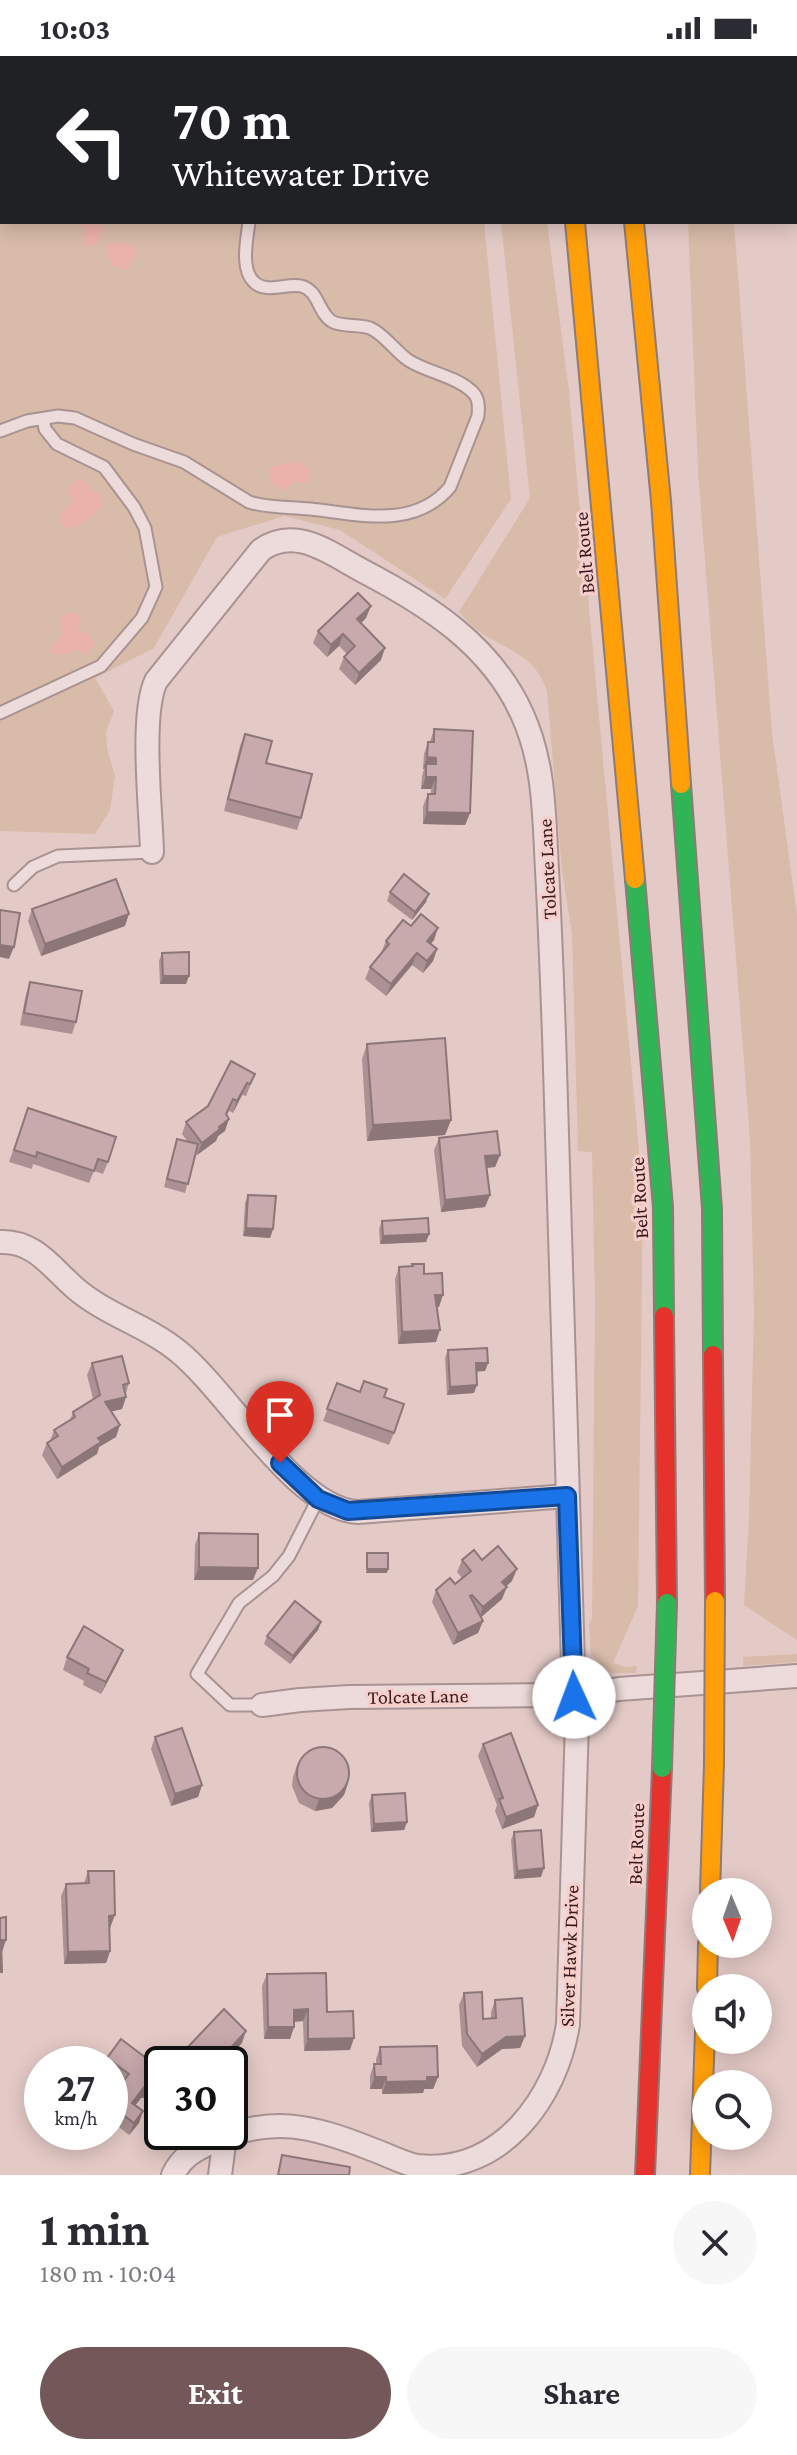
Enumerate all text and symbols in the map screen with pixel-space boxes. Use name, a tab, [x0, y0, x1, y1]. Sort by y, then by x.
text: 10:03	[40, 12, 110, 45]
icon: left	[40, 88, 144, 192]
text: 70 m	[172, 89, 291, 151]
text: Whitewater Drive	[172, 154, 429, 194]
street label: Belt Route	[569, 511, 599, 595]
street label: Tolcate Lane	[533, 818, 561, 920]
street label: Belt Route	[626, 1156, 652, 1240]
pin	[246, 1381, 314, 1463]
icon: arrive	[258, 1393, 302, 1437]
position arrow	[532, 1655, 616, 1739]
street label: Tolcate Lane	[368, 1684, 469, 1708]
street label: Belt Route	[624, 1802, 648, 1885]
north arrow	[692, 1878, 772, 1958]
map controls	[692, 1878, 772, 2150]
street label: Silver Hawk Drive	[556, 1884, 582, 2028]
button: sound	[692, 1974, 772, 2054]
speed limit sign: 30	[144, 2046, 248, 2150]
text: 27	[57, 2065, 95, 2110]
button: search	[692, 2070, 772, 2150]
text: km/h	[54, 2107, 98, 2129]
button: close	[673, 2201, 757, 2285]
text: 1 min	[40, 2202, 149, 2255]
text: 180 m · 10:04	[40, 2259, 176, 2288]
button: Exit	[40, 2347, 391, 2439]
button: Share	[407, 2347, 757, 2439]

